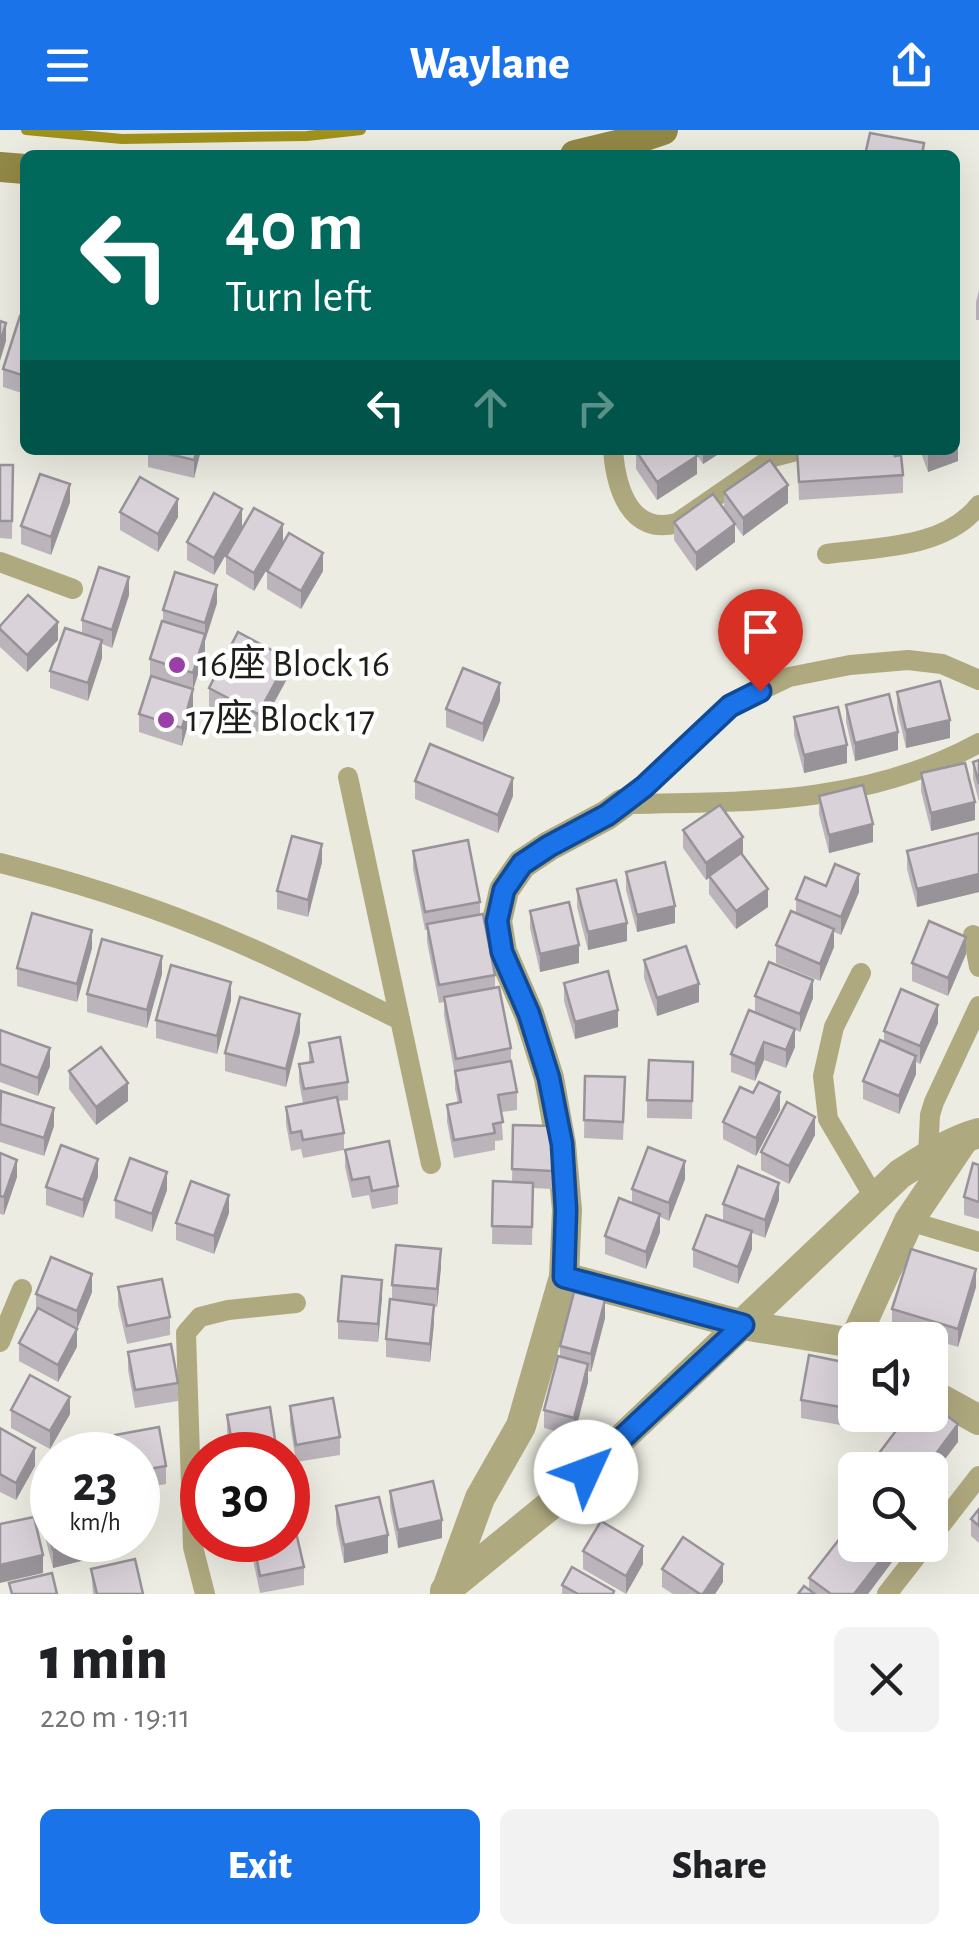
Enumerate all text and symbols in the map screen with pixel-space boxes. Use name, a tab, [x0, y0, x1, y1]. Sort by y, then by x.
icon: menu	[40, 38, 95, 93]
icon: share	[884, 38, 939, 93]
text: Waylane	[409, 42, 570, 87]
icon: left	[60, 190, 190, 320]
text: 40 m	[225, 193, 364, 263]
text: Turn left	[225, 275, 372, 320]
icon: left	[358, 380, 413, 435]
icon: ahead	[463, 380, 518, 435]
icon: right	[568, 380, 623, 435]
pin	[718, 589, 803, 692]
icon: arrive	[733, 604, 788, 659]
place label: 16座 Block 16	[197, 643, 390, 684]
marker: 16座 Block 16	[166, 654, 188, 676]
place label: 17座 Block 17	[186, 698, 375, 739]
marker: 17座 Block 17	[155, 709, 177, 731]
map controls	[838, 1322, 948, 1562]
button: sound	[838, 1322, 948, 1432]
position arrow	[534, 1420, 638, 1524]
speed limit sign: 30	[180, 1432, 310, 1562]
button: search	[838, 1452, 948, 1562]
text: 23	[72, 1460, 118, 1510]
text: km/h	[69, 1510, 121, 1535]
button: close	[834, 1627, 939, 1732]
text: 1 min	[40, 1630, 168, 1690]
text: 220 m · 19:11	[40, 1701, 190, 1733]
button: Exit	[40, 1809, 480, 1924]
button: Share	[500, 1809, 939, 1924]

